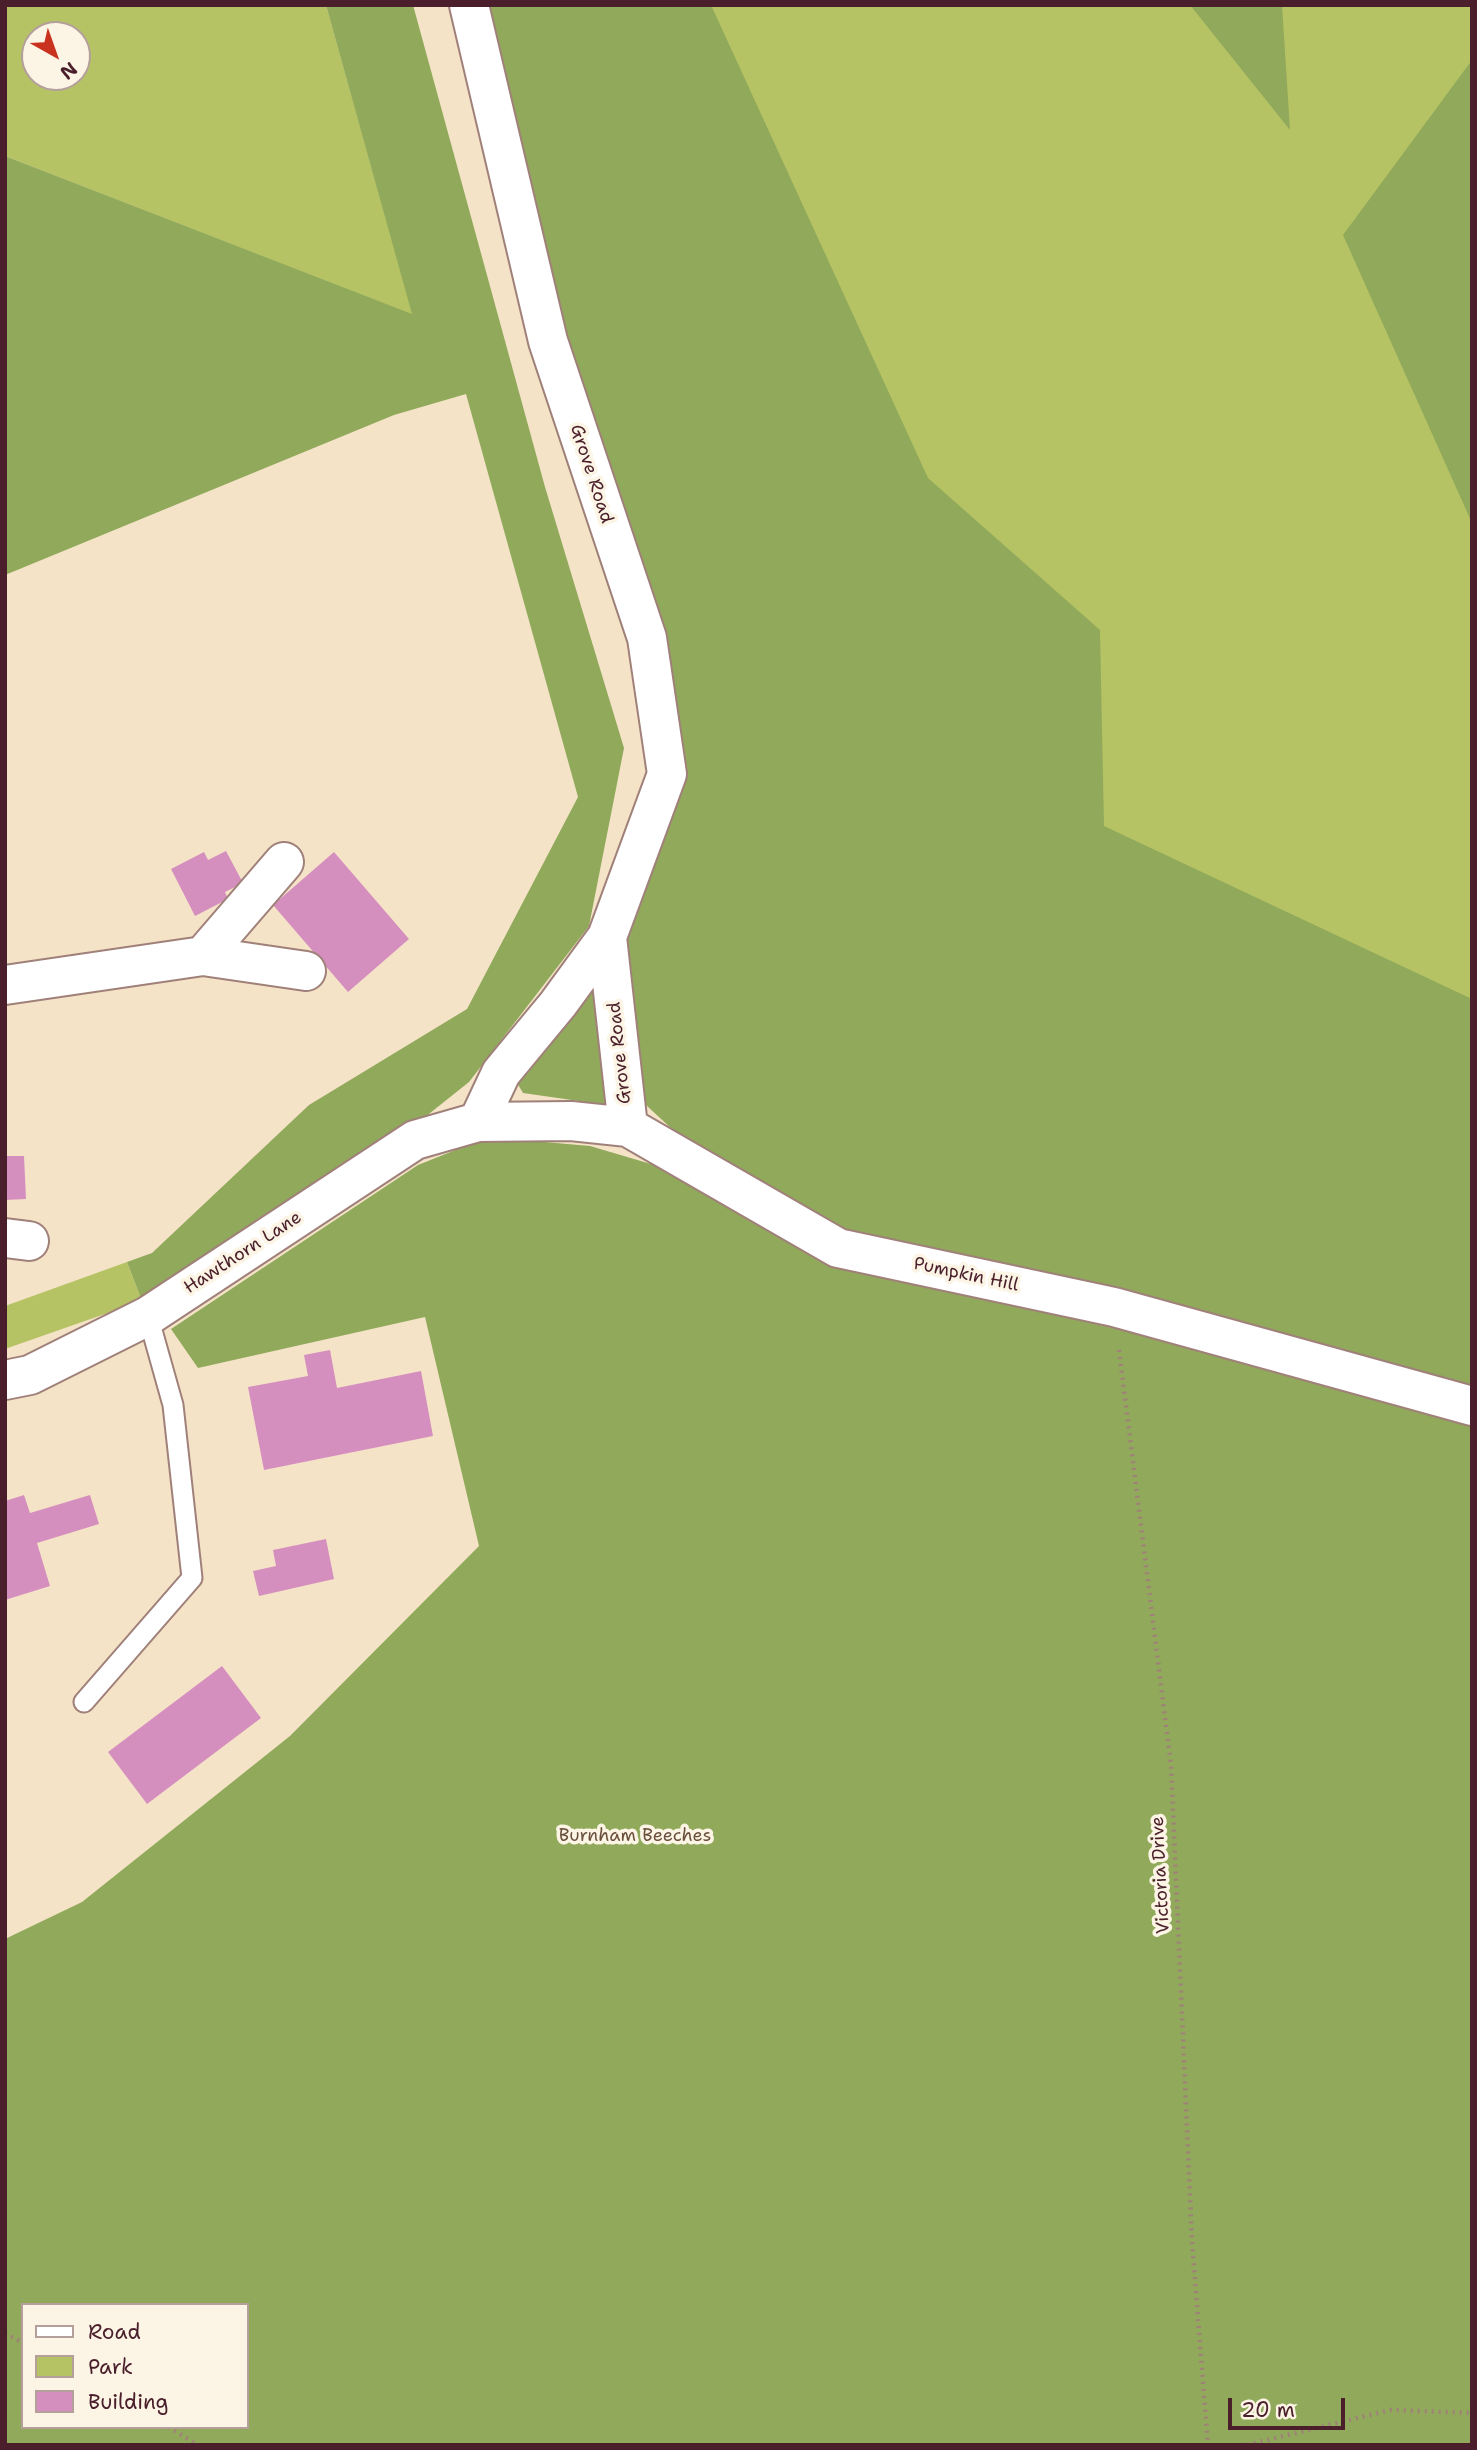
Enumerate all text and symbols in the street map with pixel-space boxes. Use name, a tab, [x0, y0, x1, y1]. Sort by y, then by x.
north arrow	[21, 21, 91, 91]
text: N	[55, 57, 82, 85]
street label: Grove Road	[565, 422, 617, 526]
street label: Grove Road	[604, 1001, 636, 1105]
street label: Hawthorn Lane	[180, 1207, 306, 1299]
street label: Pumpkin Hill	[912, 1253, 1020, 1297]
street label: Victoria Drive	[1147, 1816, 1175, 1934]
park label: Burnham Beeches	[559, 1825, 711, 1847]
legend	[21, 2303, 248, 2429]
text: Road	[88, 2318, 141, 2346]
text: Park	[88, 2353, 133, 2381]
scale bar	[1232, 2384, 1349, 2428]
text: Building	[88, 2388, 168, 2416]
text: 20 m	[1241, 2396, 1295, 2424]

